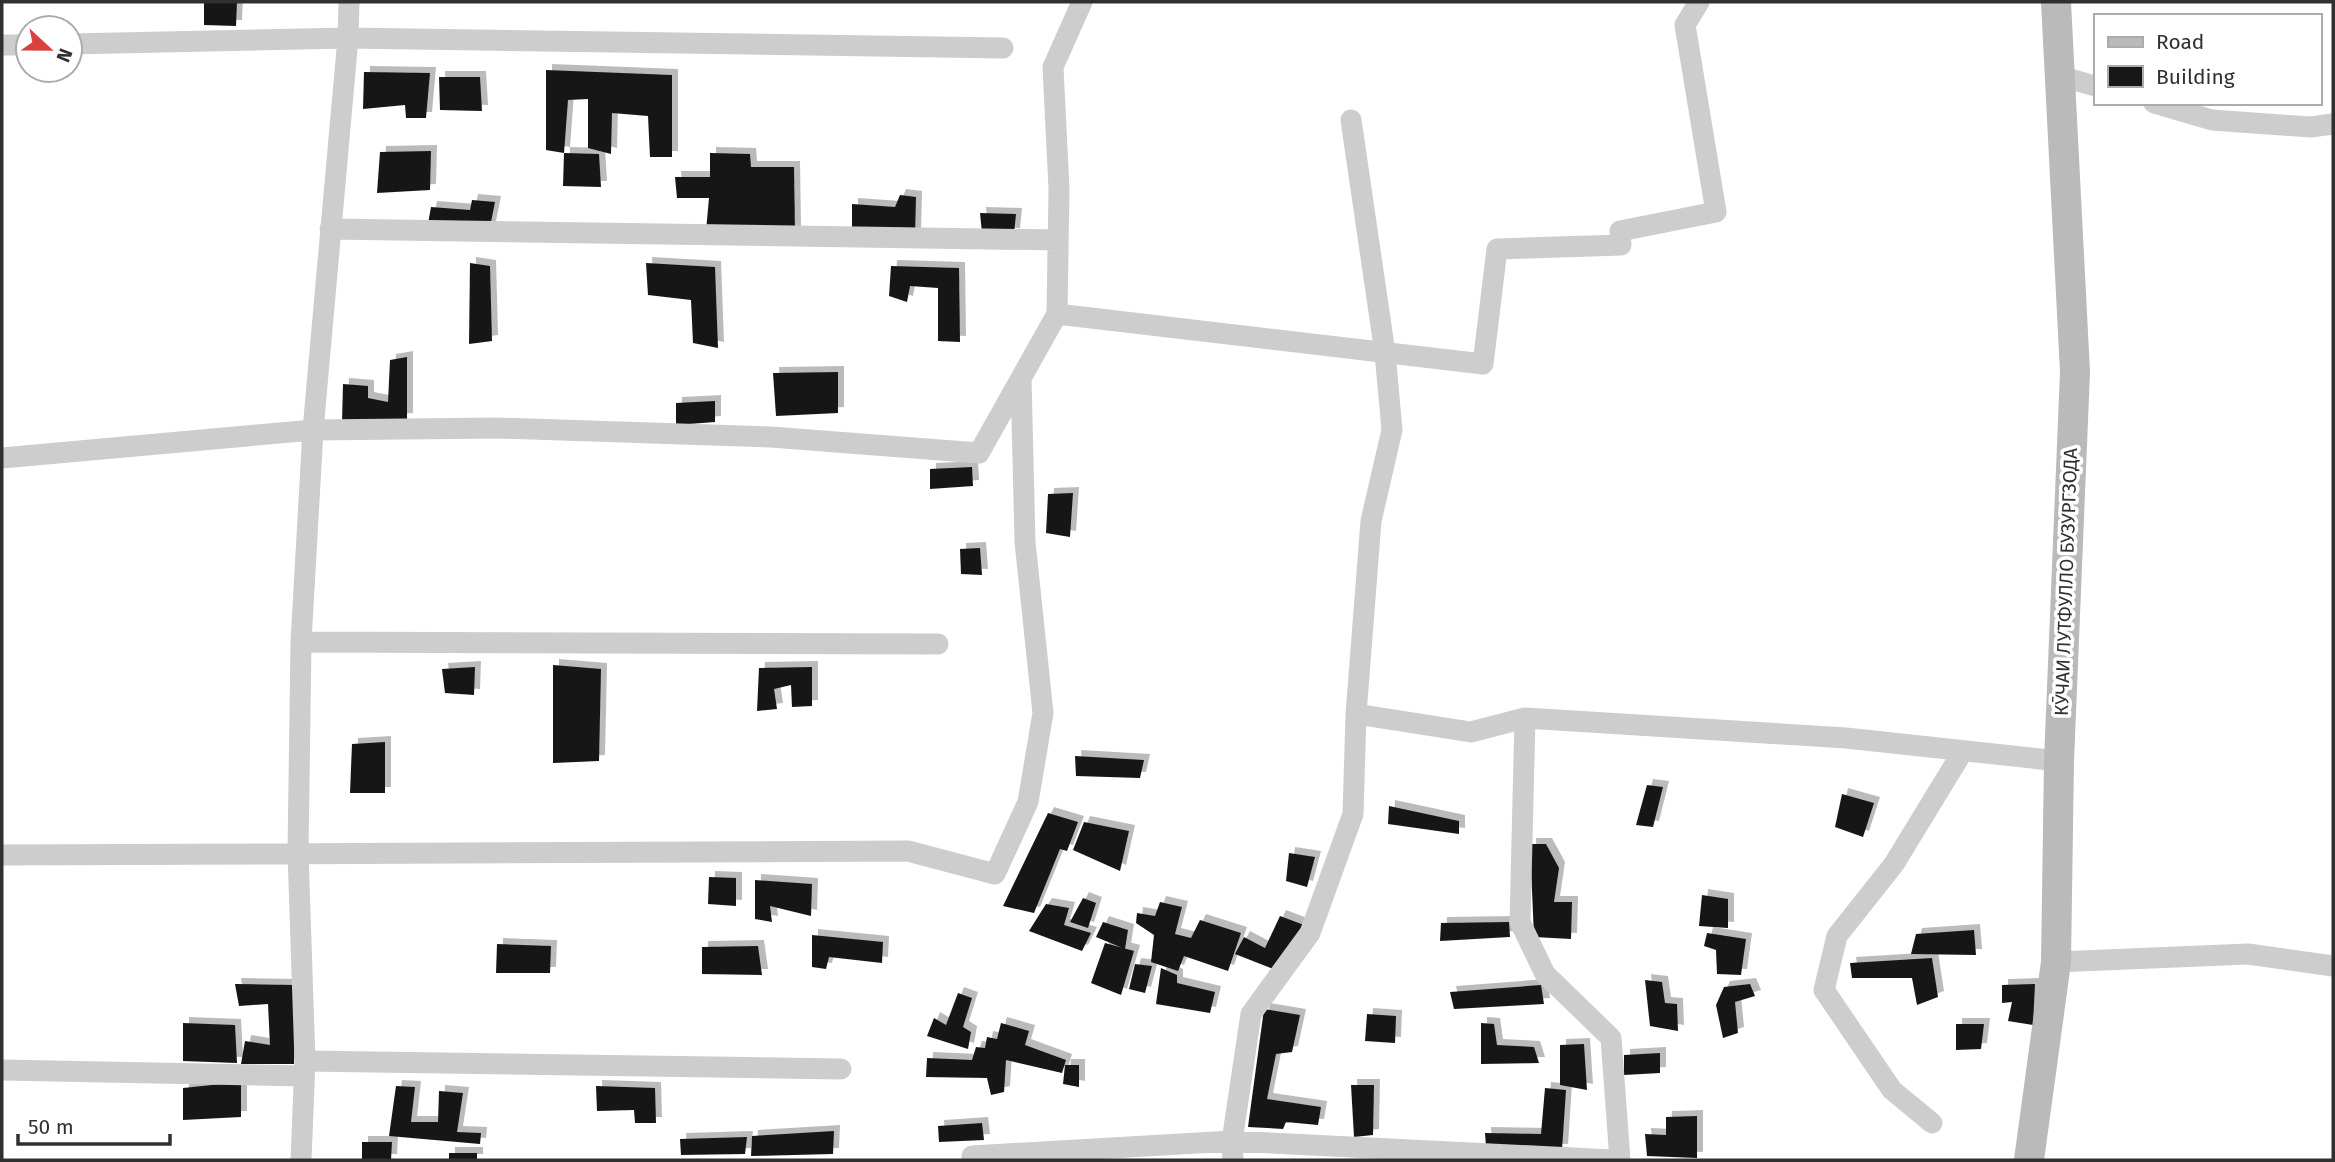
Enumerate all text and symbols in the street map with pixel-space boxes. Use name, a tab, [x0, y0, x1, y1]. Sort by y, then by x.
north arrow	[14, 14, 84, 84]
legend	[2094, 14, 2321, 105]
text: Road	[2156, 29, 2204, 55]
text: N	[51, 45, 77, 65]
text: Building	[2156, 64, 2235, 90]
street label: КӮЧАИ ЛУТФУЛЛО БУЗУРГЗОДА	[2050, 447, 2082, 716]
scale bar	[18, 1102, 170, 1146]
text: 50 m	[28, 1114, 74, 1140]

